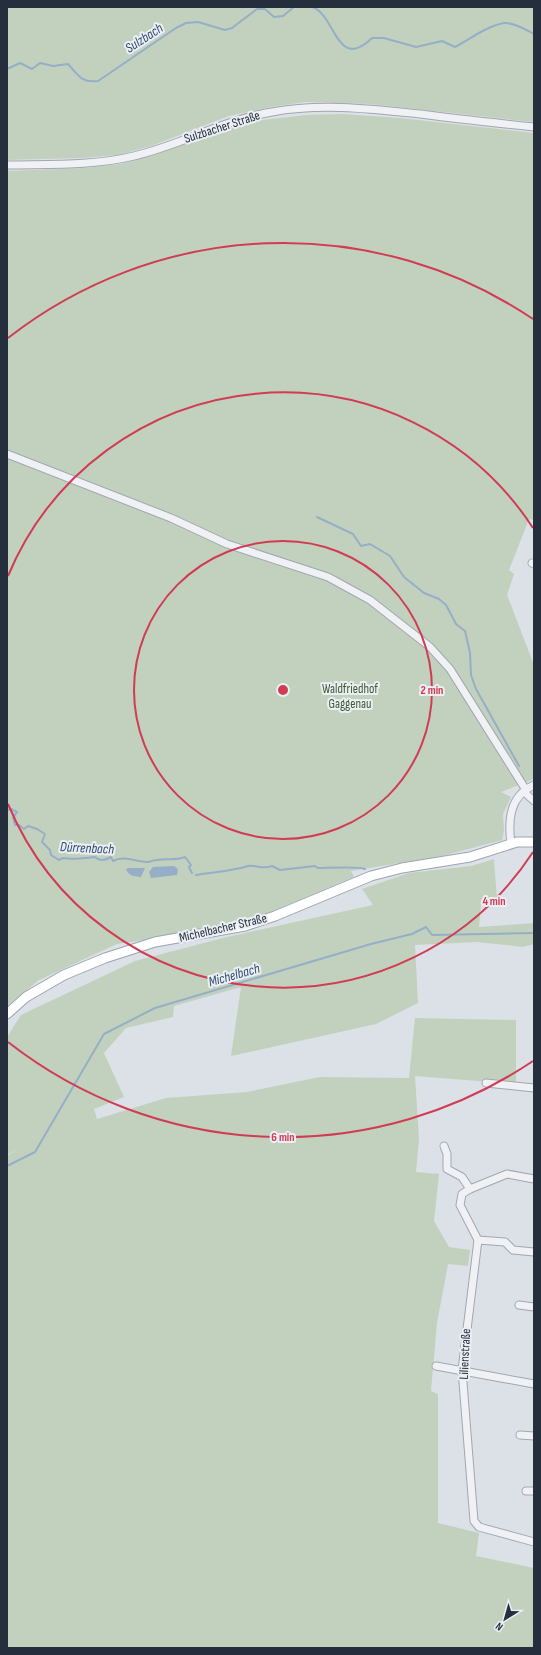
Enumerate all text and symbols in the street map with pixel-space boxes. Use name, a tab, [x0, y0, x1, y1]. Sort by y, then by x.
water label: Sulzbach	[122, 19, 166, 57]
street label: Sulzbacher Straße	[182, 107, 262, 147]
park label: Waldfriedhof Gaggenau	[322, 681, 378, 712]
centre of rings	[276, 683, 290, 697]
text: 2 min	[421, 683, 443, 698]
water label: Dürrenbach	[60, 838, 115, 858]
text: 4 min	[482, 894, 506, 909]
street label: Michelbacher Straße	[178, 910, 268, 946]
water label: Michelbach	[206, 960, 262, 990]
text: 6 min	[271, 1130, 295, 1145]
street label: Lilienstraße	[456, 1328, 474, 1380]
north arrow	[485, 1599, 525, 1639]
text: N	[493, 1620, 506, 1634]

